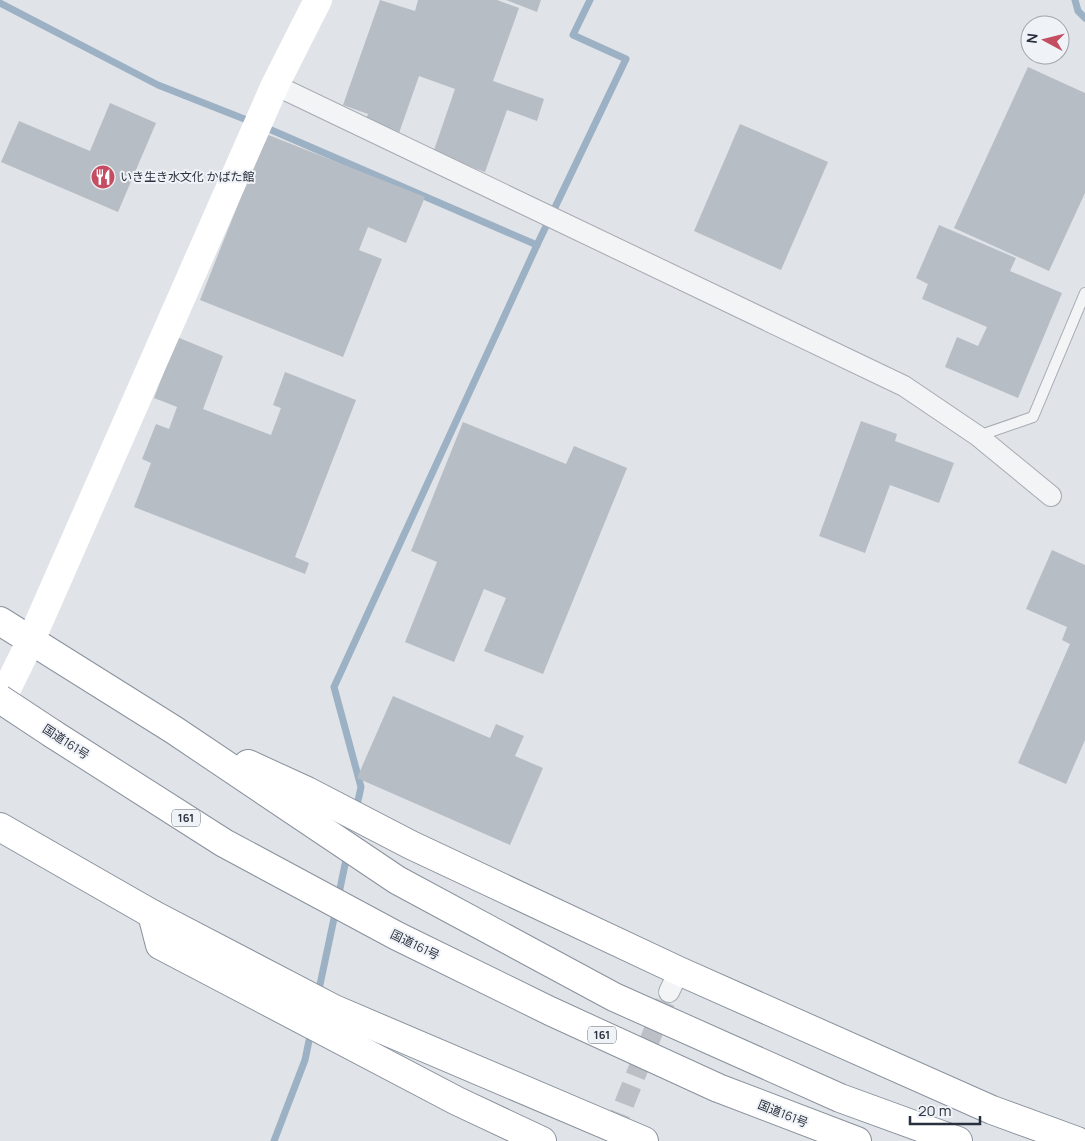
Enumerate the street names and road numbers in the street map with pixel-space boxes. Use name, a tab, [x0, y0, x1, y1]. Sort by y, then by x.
street label: 国道161号	[40, 720, 93, 763]
road number: 161	[172, 810, 200, 826]
street label: 国道161号	[388, 925, 443, 964]
road number: 161	[588, 1026, 616, 1044]
street label: 国道161号	[756, 1096, 811, 1131]

